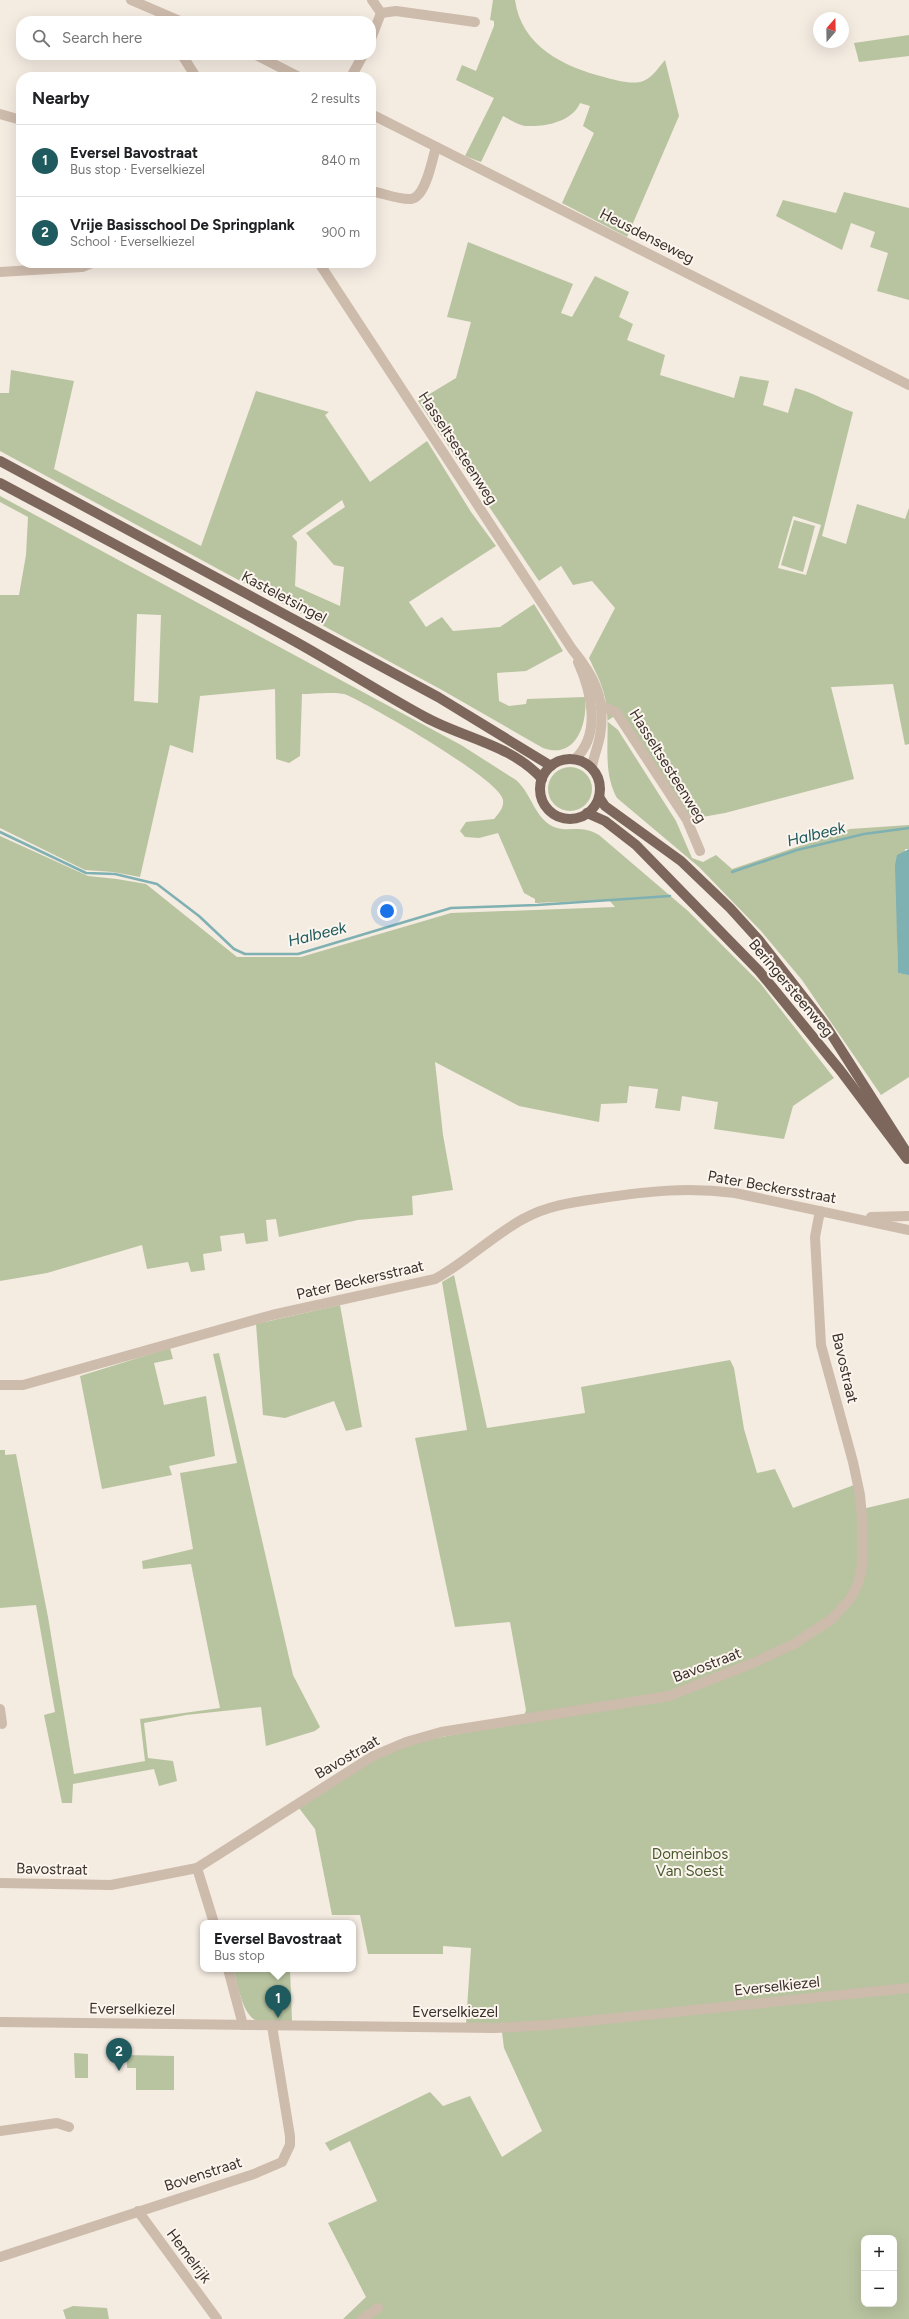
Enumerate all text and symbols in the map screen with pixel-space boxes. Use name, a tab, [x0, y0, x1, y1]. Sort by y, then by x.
north arrow	[813, 12, 849, 48]
search box	[16, 16, 376, 60]
icon: search	[30, 27, 52, 49]
text: Search here	[62, 29, 142, 47]
text: Nearby	[32, 88, 90, 108]
text: 2 results	[311, 91, 360, 106]
text: Eversel Bavostraat	[70, 144, 198, 162]
text: 1	[42, 153, 48, 168]
text: 840 m	[321, 153, 360, 168]
text: Bus stop · Everselkiezel	[70, 162, 205, 177]
street label: Heusdenseweg	[597, 204, 697, 268]
text: Vrije Basisschool De Springplank	[70, 216, 295, 234]
text: 2	[41, 225, 49, 240]
text: 900 m	[322, 225, 360, 240]
text: School · Everselkiezel	[70, 234, 195, 249]
street label: Hasseltsesteenweg	[415, 388, 501, 508]
street label: Kasteletsingel	[238, 567, 330, 627]
street label: Hasseltsesteenweg	[626, 706, 710, 826]
water label: Halbeek	[785, 817, 848, 850]
your location	[377, 901, 397, 921]
water label: Halbeek	[286, 917, 349, 950]
street label: Beringersteenweg	[745, 935, 837, 1041]
street label: Pater Beckersstraat	[706, 1167, 838, 1207]
street label: Pater Beckersstraat	[294, 1256, 426, 1303]
street label: Bavostraat	[828, 1331, 862, 1405]
street label: Bavostraat	[670, 1644, 744, 1686]
street label: Bavostraat	[311, 1731, 383, 1783]
park label: Domeinbos Van Soest	[652, 1845, 728, 1880]
street label: Bavostraat	[16, 1859, 88, 1879]
popup	[200, 1920, 356, 1972]
text: Eversel Bavostraat	[214, 1930, 342, 1948]
text: Bus stop	[214, 1948, 265, 1963]
street label: Everselkiezel	[733, 1973, 821, 1999]
pin: 1	[265, 1985, 291, 2018]
street label: Everselkiezel	[89, 1999, 175, 2019]
street label: Everselkiezel	[412, 2003, 498, 2021]
pin: 2	[106, 2038, 132, 2071]
street label: Bovenstraat	[162, 2153, 244, 2195]
street label: Hemelrijk	[163, 2225, 216, 2287]
map controls	[861, 2235, 897, 2307]
button: +	[861, 2235, 897, 2271]
button: −	[861, 2271, 897, 2307]

